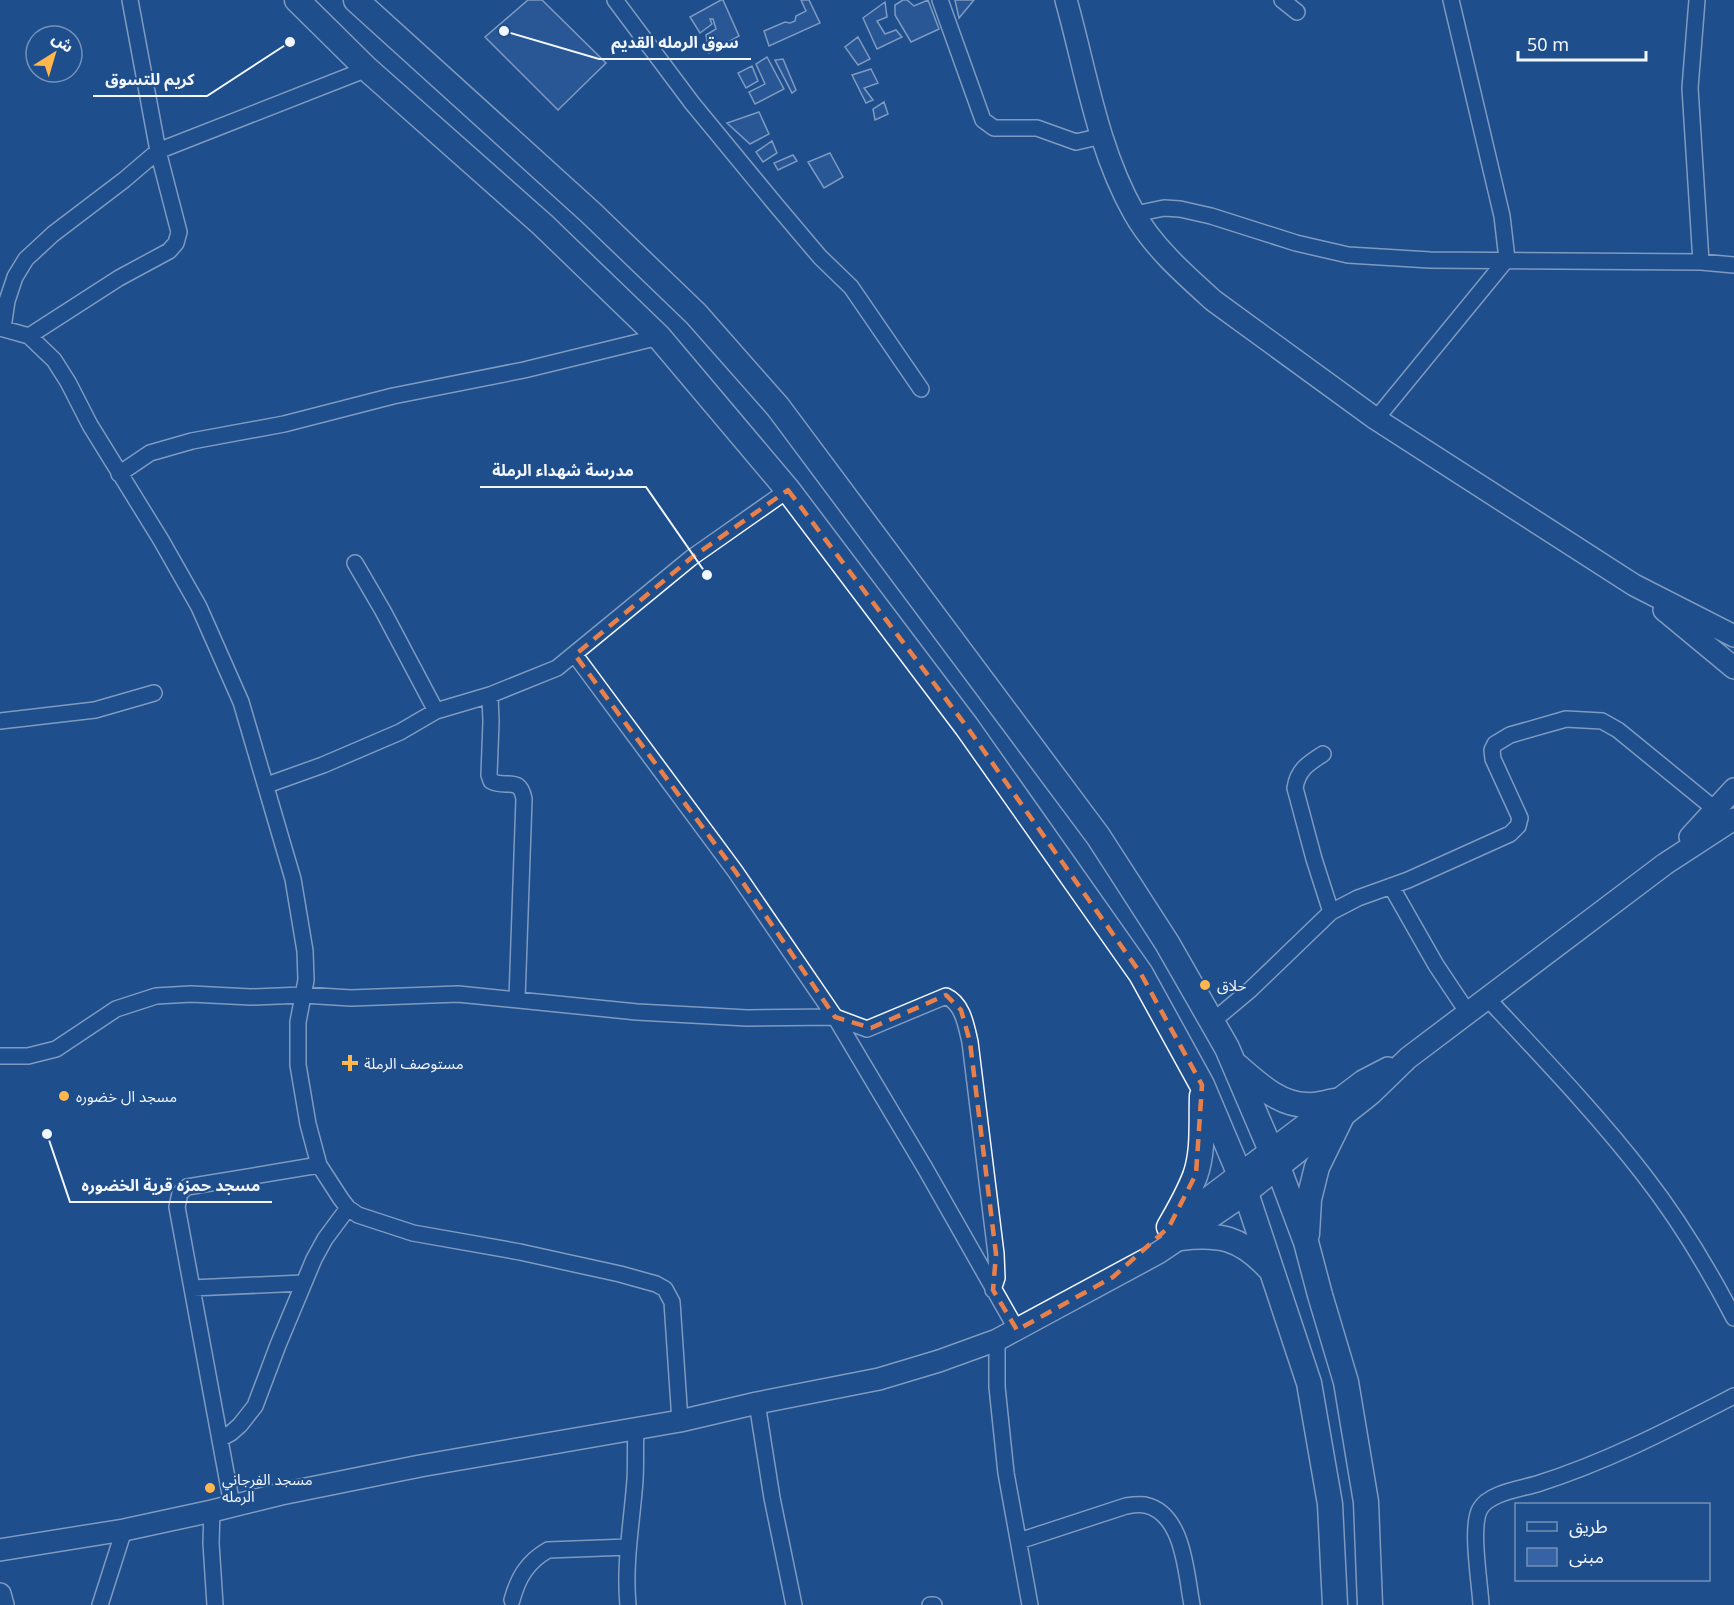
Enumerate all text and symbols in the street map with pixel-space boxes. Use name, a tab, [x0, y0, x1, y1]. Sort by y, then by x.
north arrow	[24, 24, 84, 84]
scale bar	[1518, 24, 1646, 62]
callout: سوق الرمله القديم	[599, 25, 751, 59]
text: ش	[48, 27, 78, 57]
text: سوق الرمله القديم	[611, 31, 739, 55]
text: 50 m	[1527, 32, 1569, 56]
callout: كريم للتسوق	[93, 62, 207, 96]
text: كريم للتسوق	[105, 68, 195, 92]
callout: مدرسة شهداء الرملة	[480, 453, 646, 487]
text: مدرسة شهداء الرملة	[492, 459, 634, 481]
place label: حلاق	[1217, 975, 1247, 995]
marker: حلاق	[1198, 978, 1212, 992]
place label: مستوصف الرملة	[364, 1053, 464, 1073]
marker: مستوصف الرملة	[341, 1054, 359, 1072]
place label: مسجد ال خضوره	[76, 1086, 177, 1106]
marker: مسجد ال خضوره	[57, 1089, 71, 1103]
callout: مسجد حمزه قرية الخضوره	[70, 1168, 272, 1202]
text: مسجد حمزه قرية الخضوره	[82, 1174, 260, 1196]
place label: مسجد الفرجاني الرمله	[222, 1469, 313, 1506]
marker: مسجد الفرجاني الرمله	[203, 1481, 217, 1495]
legend	[1515, 1503, 1710, 1581]
text: طريق	[1569, 1514, 1608, 1538]
text: مبنى	[1569, 1544, 1604, 1568]

